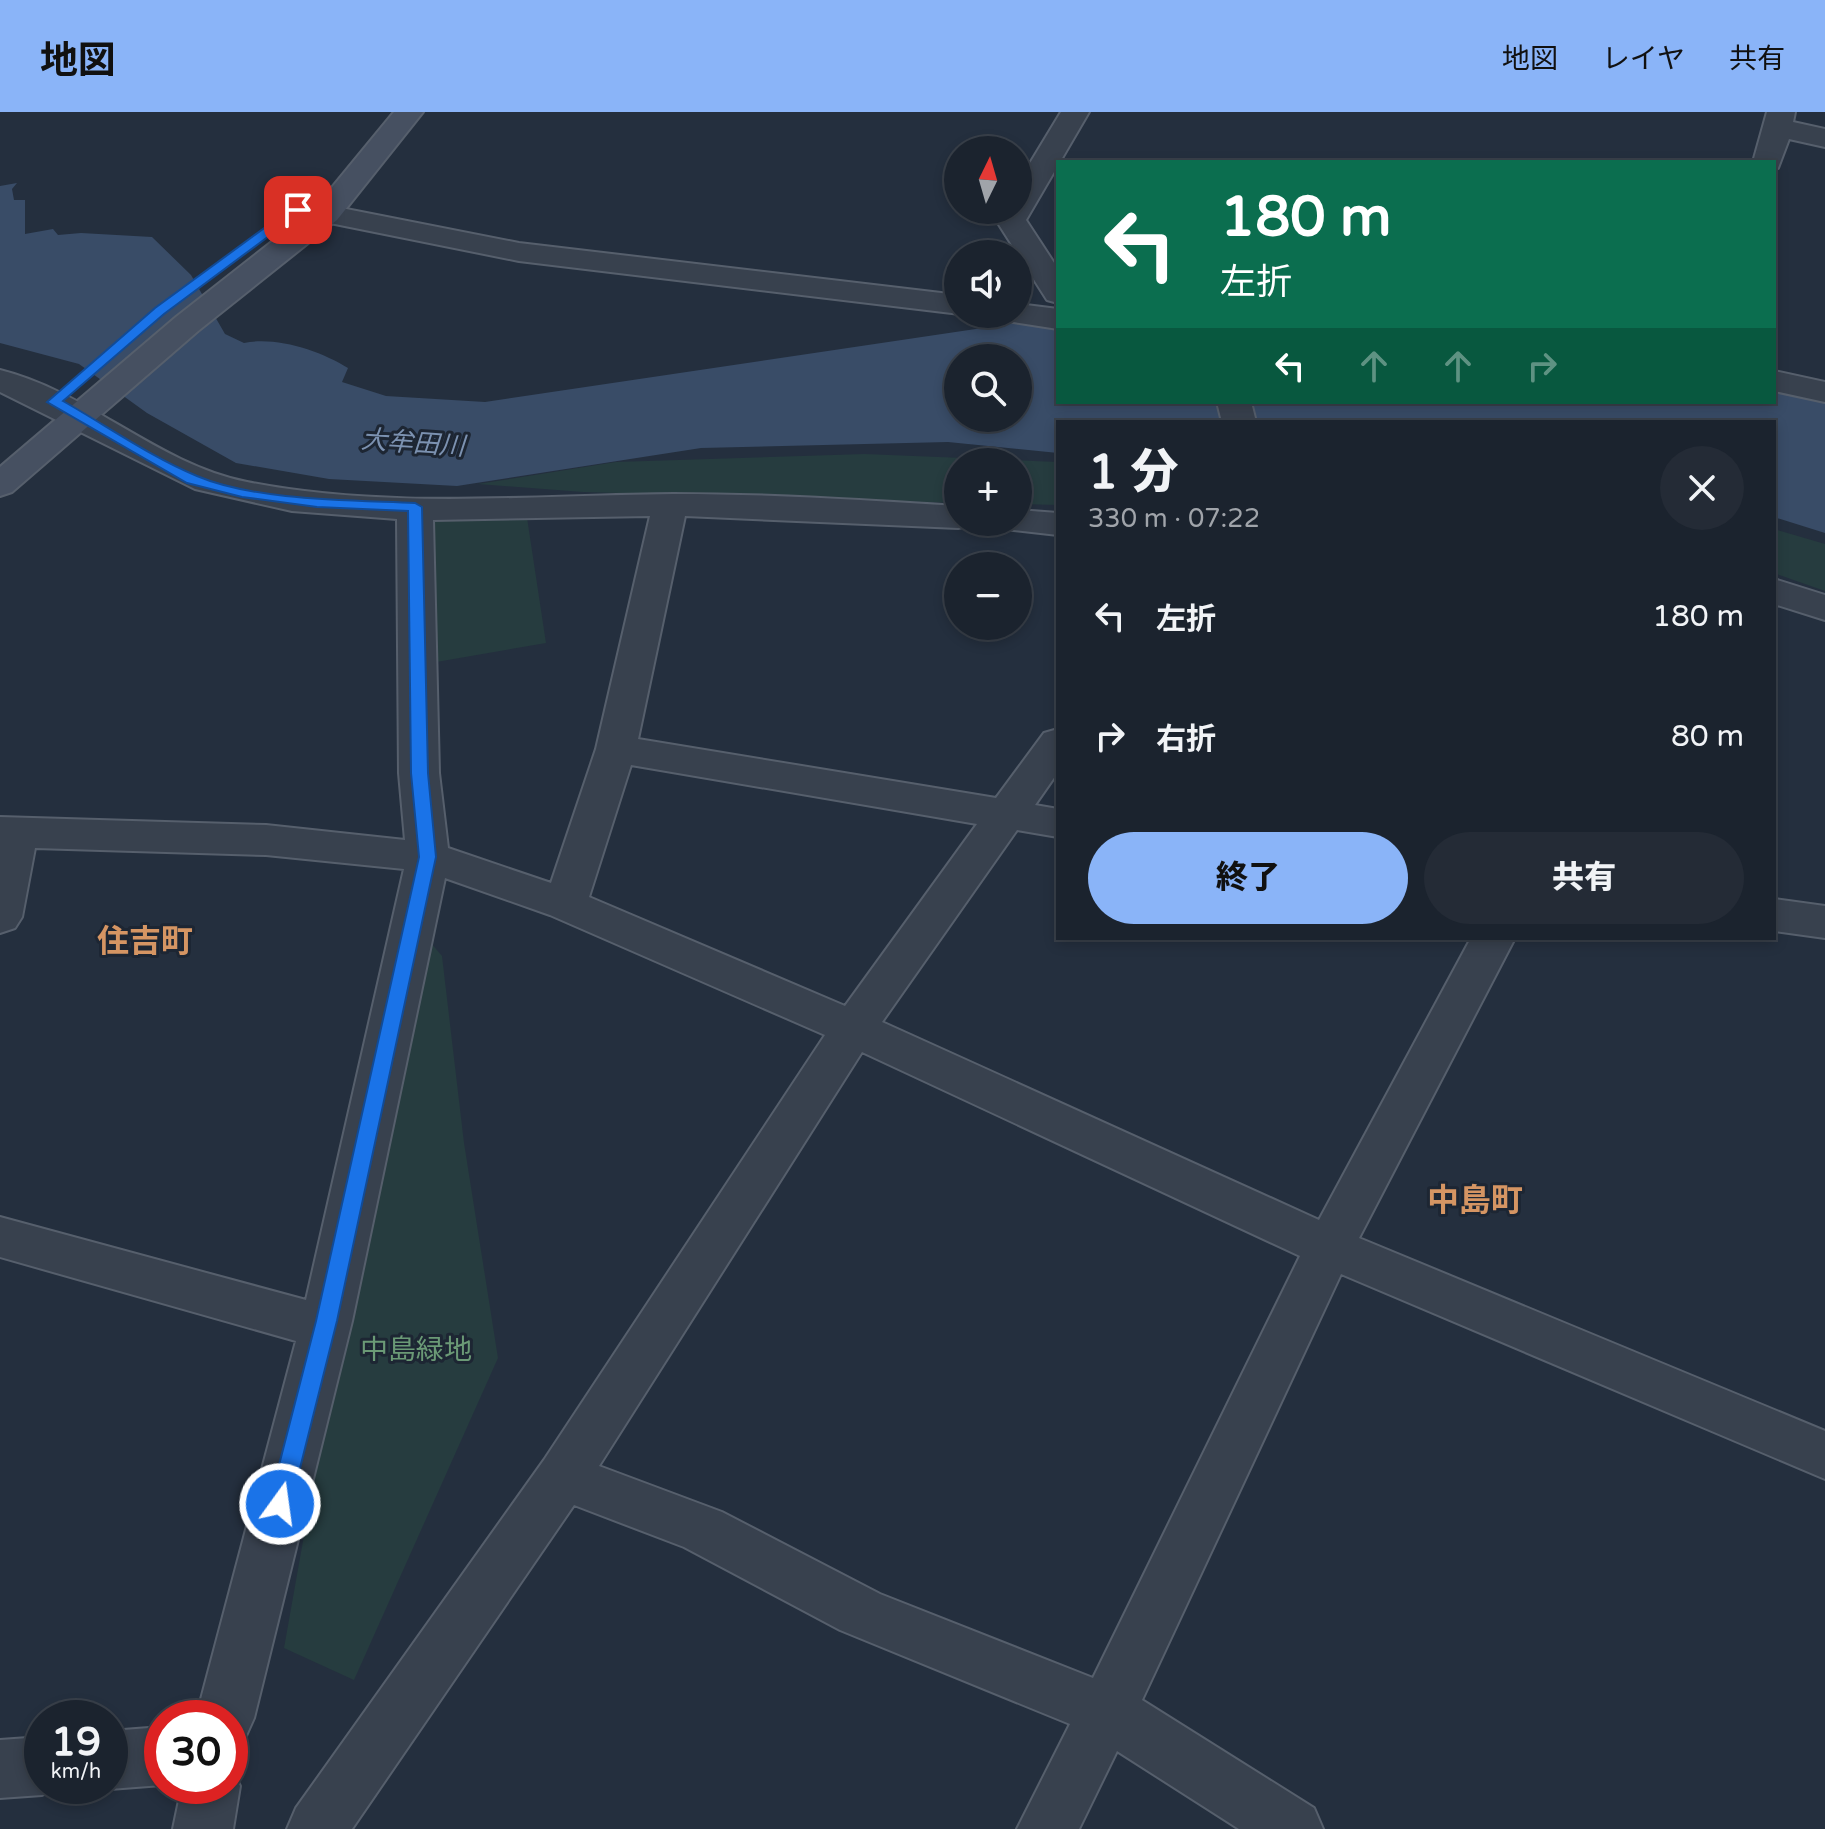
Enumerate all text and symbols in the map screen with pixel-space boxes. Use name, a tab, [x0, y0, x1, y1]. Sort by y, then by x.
text: 地図	[40, 38, 116, 84]
text: 地図	[1502, 42, 1558, 76]
text: レイヤ	[1602, 42, 1685, 76]
text: 共有	[1729, 42, 1785, 76]
north arrow	[944, 136, 1032, 224]
map controls	[944, 136, 1032, 640]
pin	[264, 176, 332, 244]
text: 180 m	[1220, 184, 1391, 251]
icon: arrive	[276, 188, 320, 232]
icon: left	[1088, 192, 1192, 296]
button: sound	[944, 240, 1032, 328]
text: 左折	[1220, 261, 1292, 304]
button: search	[944, 344, 1032, 432]
icon: left	[1268, 344, 1312, 388]
icon: ahead	[1352, 344, 1396, 388]
icon: ahead	[1436, 344, 1480, 388]
icon: right	[1520, 344, 1564, 388]
water label: 大牟田川	[360, 424, 469, 462]
text: 1 分	[1088, 444, 1179, 502]
button: close	[1660, 446, 1744, 530]
button: +	[944, 448, 1032, 536]
text: 330 m · 07:22	[1088, 503, 1260, 534]
button: −	[944, 552, 1032, 640]
icon: left	[1088, 594, 1132, 638]
text: 180 m	[1652, 598, 1744, 635]
text: 左折	[1156, 601, 1216, 638]
icon: right	[1088, 714, 1132, 758]
text: 80 m	[1671, 718, 1744, 755]
text: 右折	[1156, 721, 1216, 758]
button: 終了	[1088, 832, 1408, 924]
button: 共有	[1424, 832, 1744, 924]
district label: 住吉町	[97, 923, 193, 961]
district label: 中島町	[1427, 1182, 1523, 1220]
park label: 中島緑地	[360, 1333, 472, 1367]
position arrow	[238, 1462, 322, 1546]
speed limit sign: 30	[144, 1700, 248, 1804]
text: 19	[51, 1718, 101, 1766]
text: km/h	[51, 1760, 101, 1784]

